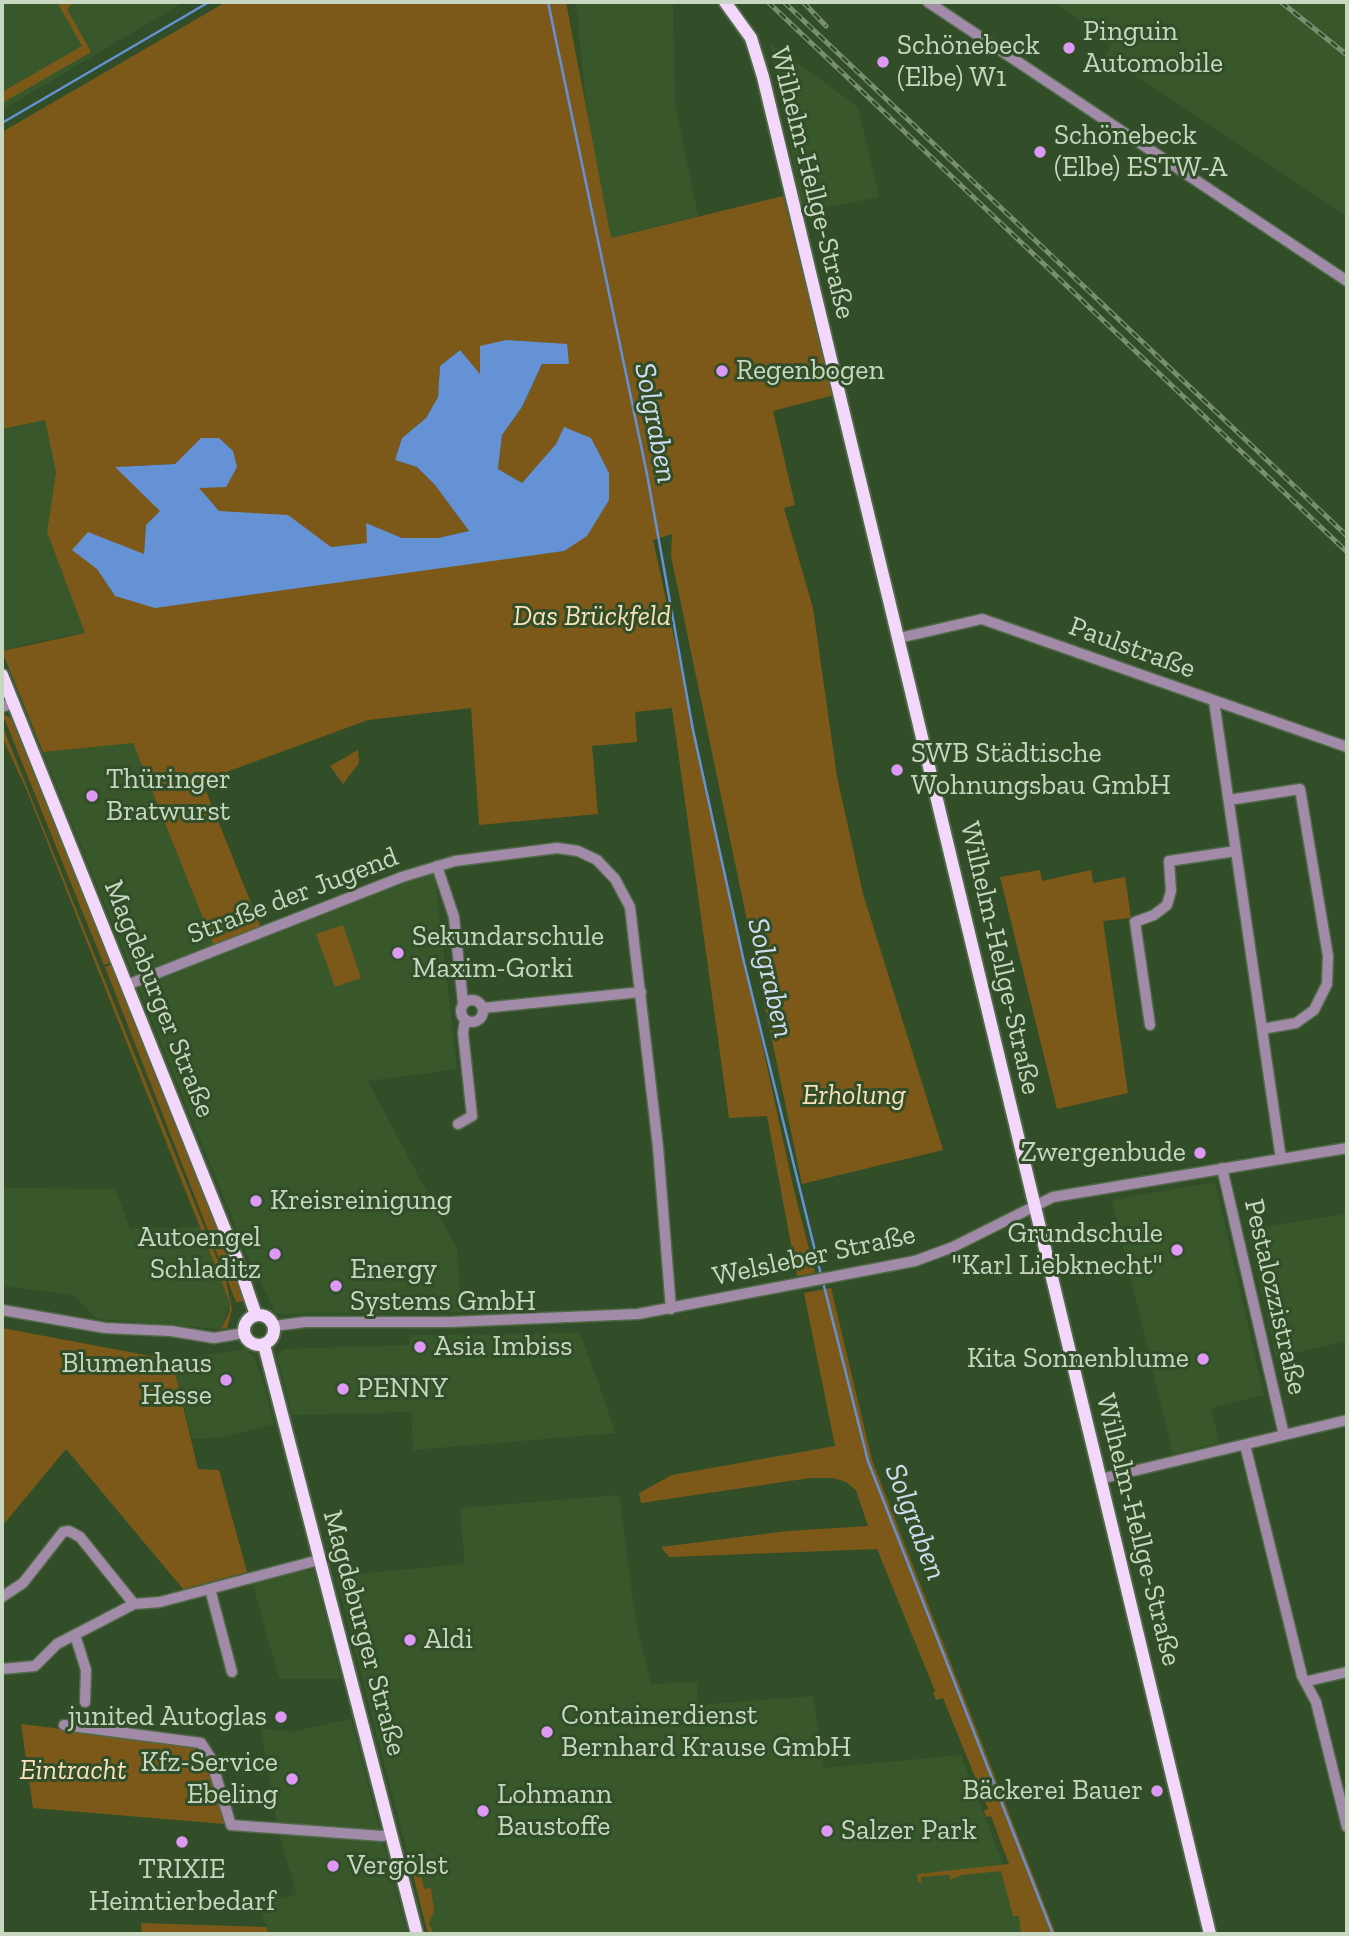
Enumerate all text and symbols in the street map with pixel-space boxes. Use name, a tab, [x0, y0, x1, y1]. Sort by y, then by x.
place label: Pinguin Automobile	[1083, 15, 1223, 81]
place label: Schönebeck (Elbe) W1	[897, 29, 1040, 95]
marker: Pinguin Automobile	[1061, 40, 1077, 56]
street label: Wilhelm-Hellge-Straße	[762, 44, 862, 322]
marker: Schönebeck (Elbe) W1	[875, 54, 891, 70]
place label: Schönebeck (Elbe) ESTW-A	[1054, 119, 1227, 185]
marker: Schönebeck (Elbe) ESTW-A	[1032, 144, 1048, 160]
place label: Regenbogen	[736, 354, 885, 388]
water label: Solgraben	[626, 360, 684, 486]
marker: Regenbogen	[714, 363, 730, 379]
park label: Das Brückfeld	[513, 600, 671, 634]
street label: Paulstraße	[1064, 610, 1200, 686]
place label: SWB Städtische Wohnungsbau GmbH	[911, 737, 1171, 803]
marker: SWB Städtische Wohnungsbau GmbH	[889, 762, 905, 778]
place label: Thüringer Bratwurst	[106, 763, 231, 829]
marker: Thüringer Bratwurst	[84, 788, 100, 804]
street label: Wilhelm-Hellge-Straße	[952, 818, 1048, 1098]
street label: Straße der Jugend	[183, 840, 403, 952]
street label: Magdeburger Straße	[96, 875, 222, 1123]
water label: Solgraben	[739, 915, 801, 1041]
place label: Sekundarschule Maxim-Gorki	[412, 920, 604, 986]
marker: Sekundarschule Maxim-Gorki	[390, 945, 406, 961]
park label: Erholung	[802, 1079, 906, 1113]
place label: Zwergenbude	[1021, 1136, 1186, 1170]
marker: Zwergenbude	[1192, 1145, 1208, 1161]
place label: Kreisreinigung	[270, 1184, 452, 1218]
marker: Kreisreinigung	[248, 1193, 264, 1209]
street label: Pestalozzistraße	[1236, 1196, 1314, 1398]
place label: Grundschule "Karl Liebknecht"	[951, 1217, 1163, 1283]
street label: Welsleber Straße	[709, 1218, 919, 1294]
place label: Autoengel Schladitz	[138, 1221, 261, 1287]
marker: Grundschule "Karl Liebknecht"	[1169, 1242, 1185, 1258]
marker: Autoengel Schladitz	[267, 1246, 283, 1262]
place label: Energy Systems GmbH	[350, 1253, 536, 1319]
marker: Energy Systems GmbH	[328, 1278, 344, 1294]
place label: Asia Imbiss	[434, 1330, 573, 1364]
marker: Asia Imbiss	[412, 1339, 428, 1355]
place label: Kita Sonnenblume	[967, 1342, 1189, 1376]
place label: Blumenhaus Hesse	[62, 1347, 212, 1413]
marker: Kita Sonnenblume	[1195, 1351, 1211, 1367]
marker: Blumenhaus Hesse	[218, 1372, 234, 1388]
place label: PENNY	[357, 1372, 448, 1406]
marker: PENNY	[335, 1381, 351, 1397]
street label: Wilhelm-Hellge-Straße	[1088, 1391, 1188, 1669]
water label: Solgraben	[876, 1459, 954, 1585]
street label: Magdeburger Straße	[315, 1507, 413, 1759]
place label: Aldi	[424, 1623, 473, 1657]
marker: Aldi	[402, 1632, 418, 1648]
place label: Containerdienst Bernhard Krause GmbH	[561, 1699, 851, 1765]
place label: junited Autoglas	[68, 1700, 267, 1734]
marker: junited Autoglas	[273, 1709, 289, 1725]
marker: Containerdienst Bernhard Krause GmbH	[539, 1724, 555, 1740]
place label: Kfz-Service Ebeling	[141, 1746, 278, 1812]
park label: Eintracht	[19, 1754, 127, 1788]
marker: Kfz-Service Ebeling	[284, 1771, 300, 1787]
place label: Bäckerei Bauer	[962, 1774, 1143, 1808]
place label: Lohmann Baustoffe	[497, 1778, 612, 1844]
marker: Bäckerei Bauer	[1149, 1783, 1165, 1799]
marker: Lohmann Baustoffe	[475, 1803, 491, 1819]
place label: Salzer Park	[841, 1814, 977, 1848]
marker: Salzer Park	[819, 1823, 835, 1839]
marker: TRIXIE Heimtierbedarf	[174, 1834, 190, 1850]
place label: Vergölst	[347, 1849, 448, 1883]
place label: TRIXIE Heimtierbedarf	[89, 1853, 275, 1919]
marker: Vergölst	[325, 1858, 341, 1874]

